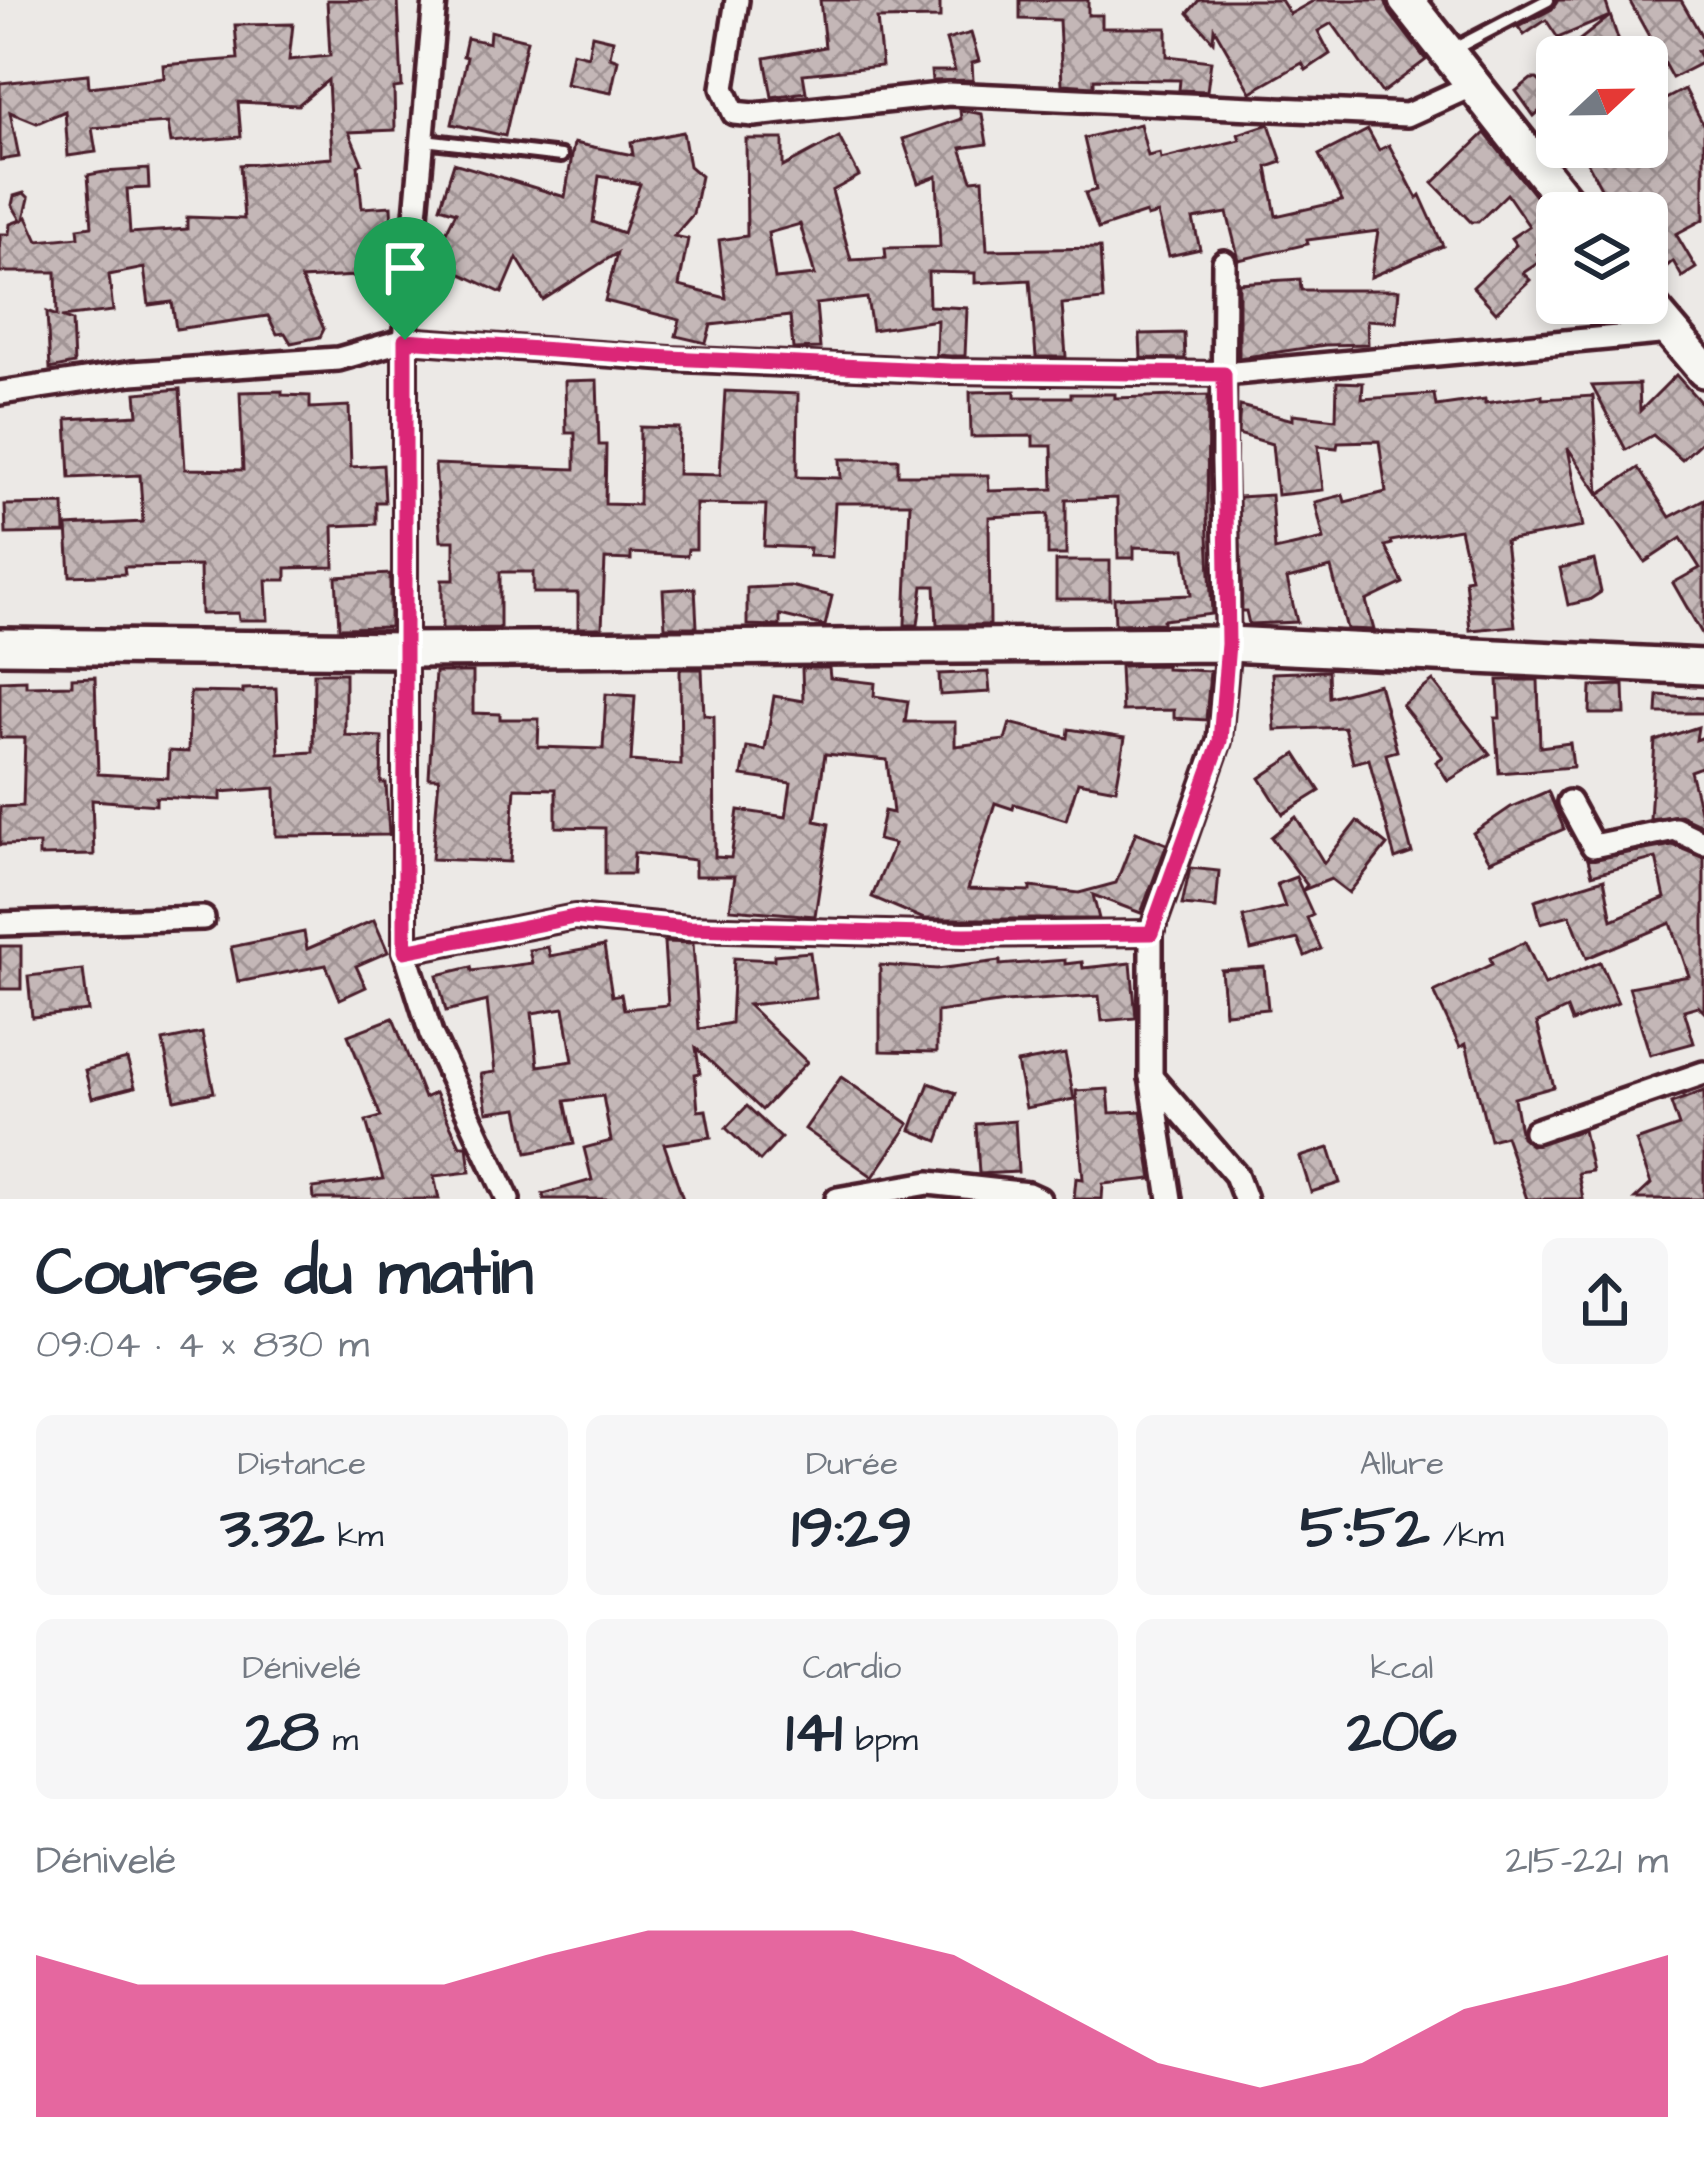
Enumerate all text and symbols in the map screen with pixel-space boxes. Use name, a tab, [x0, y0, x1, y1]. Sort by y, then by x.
north arrow	[1536, 36, 1668, 168]
map controls	[1536, 36, 1668, 324]
button: layers	[1536, 192, 1668, 324]
pin	[354, 217, 456, 340]
icon: arrive	[372, 235, 438, 301]
text: Course du matin	[36, 1228, 533, 1320]
button: share	[1542, 1238, 1668, 1364]
text: 09:04 · 4 × 830 m	[36, 1319, 369, 1373]
text: Distance	[238, 1441, 366, 1487]
text: Durée	[806, 1441, 898, 1487]
text: Allure	[1360, 1441, 1444, 1487]
text: 3.32	[221, 1487, 324, 1570]
text: 19:29	[792, 1487, 912, 1570]
text: 5:52	[1300, 1487, 1430, 1570]
text: km	[324, 1513, 384, 1559]
text: /km	[1430, 1513, 1504, 1559]
text: Dénivelé	[243, 1645, 361, 1691]
text: Cardio	[803, 1645, 901, 1691]
text: kcal	[1370, 1645, 1434, 1691]
text: 28	[246, 1691, 319, 1774]
text: 141	[786, 1691, 842, 1774]
text: 206	[1347, 1691, 1457, 1774]
text: m	[319, 1717, 358, 1763]
text: bpm	[842, 1717, 918, 1763]
text: Dénivelé	[36, 1835, 176, 1889]
text: 215–221 m	[1505, 1835, 1668, 1889]

